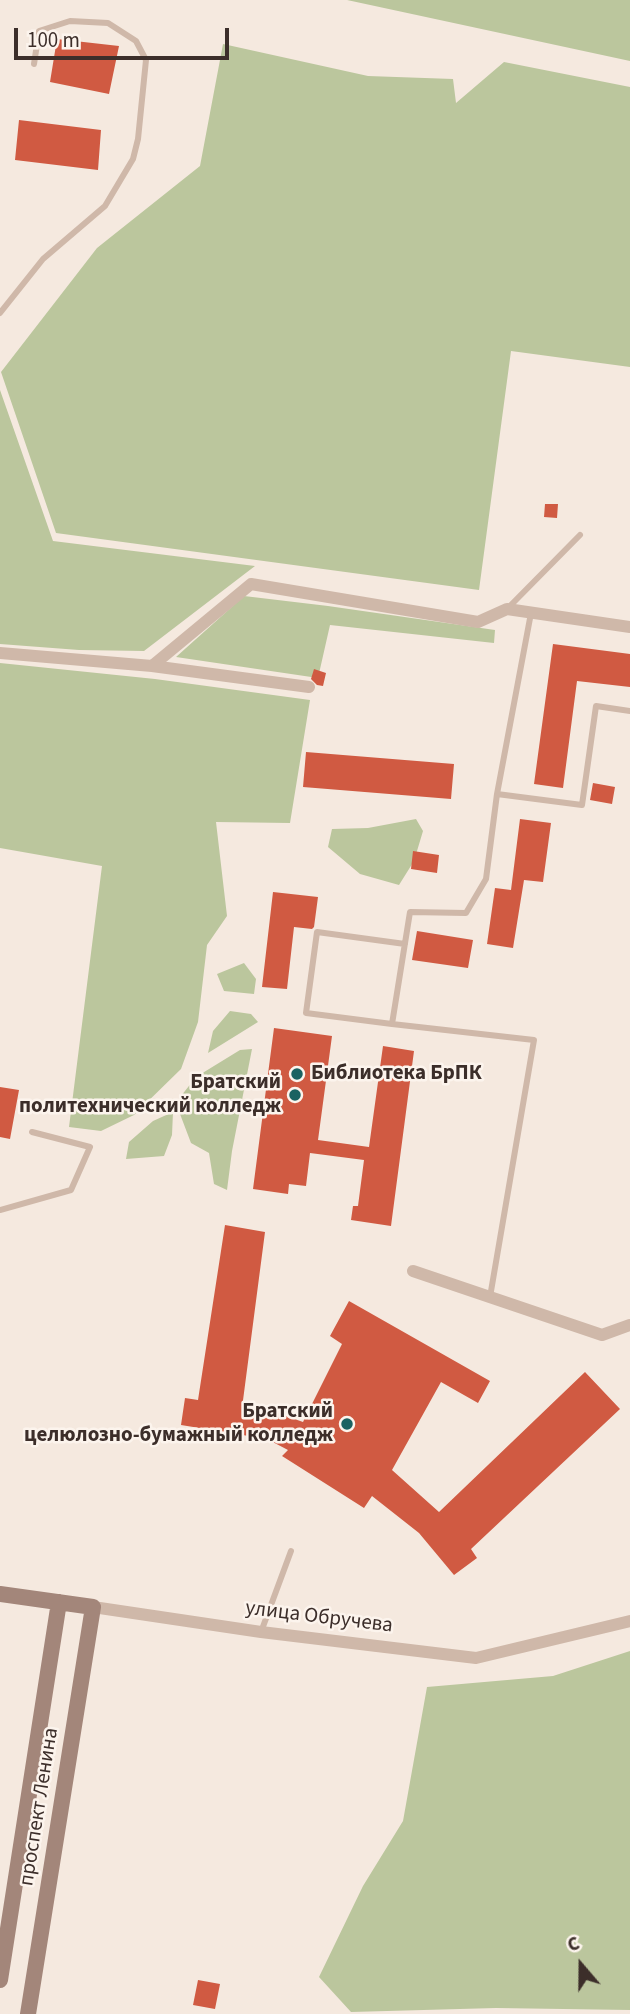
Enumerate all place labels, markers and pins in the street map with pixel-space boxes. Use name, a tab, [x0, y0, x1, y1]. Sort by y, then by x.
place label: Библиотека БрПК	[311, 1061, 482, 1087]
marker: Библиотека БрПК	[289, 1066, 305, 1082]
place label: Братский политехнический колледж	[19, 1070, 281, 1120]
marker: Братский политехнический колледж	[287, 1087, 303, 1103]
place label: Братский целюлозно-бумажный колледж	[24, 1399, 333, 1449]
marker: Братский целюлозно-бумажный колледж	[339, 1416, 355, 1432]

